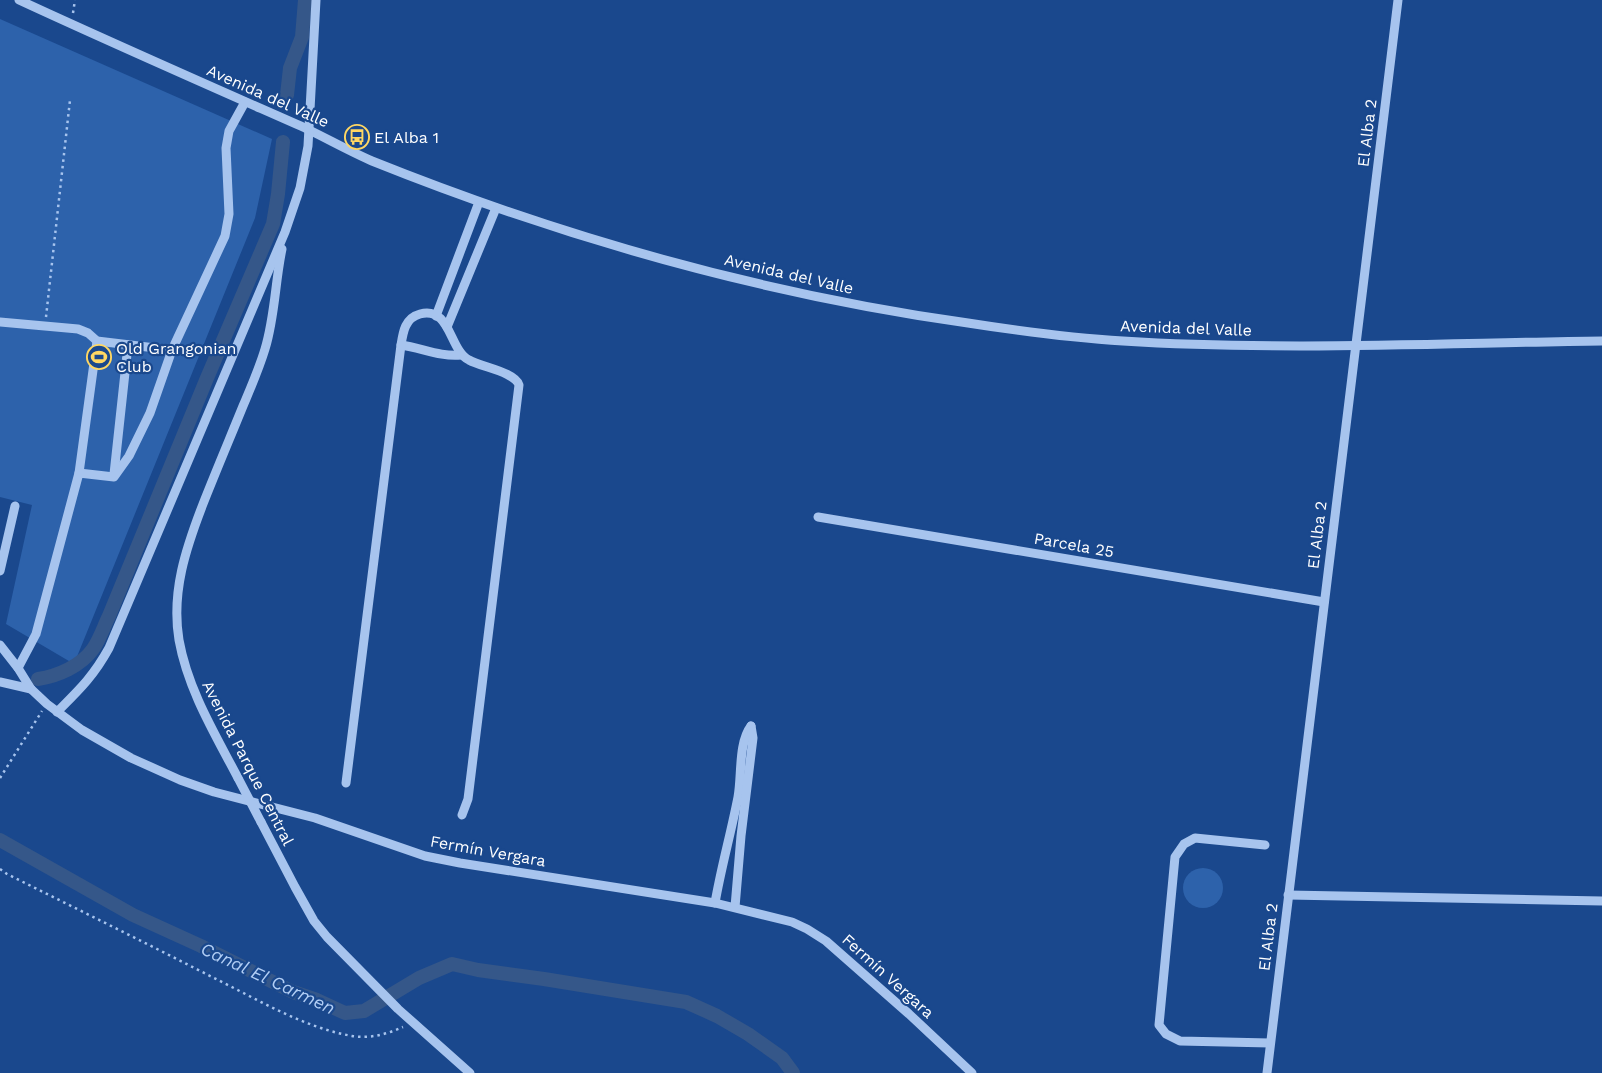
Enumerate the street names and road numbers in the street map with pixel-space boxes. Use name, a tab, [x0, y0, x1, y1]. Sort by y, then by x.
street label: Avenida del Valle	[204, 60, 332, 132]
street label: El Alba 2	[1353, 98, 1381, 168]
street label: Avenida del Valle	[723, 250, 855, 298]
street label: Avenida del Valle	[1120, 316, 1252, 340]
street label: El Alba 2	[1303, 500, 1331, 570]
street label: Parcela 25	[1032, 529, 1116, 561]
street label: Avenida Parque Central	[198, 677, 298, 849]
street label: Fermín Vergara	[429, 831, 547, 871]
street label: El Alba 2	[1254, 902, 1282, 972]
street label: Fermín Vergara	[838, 930, 938, 1022]

